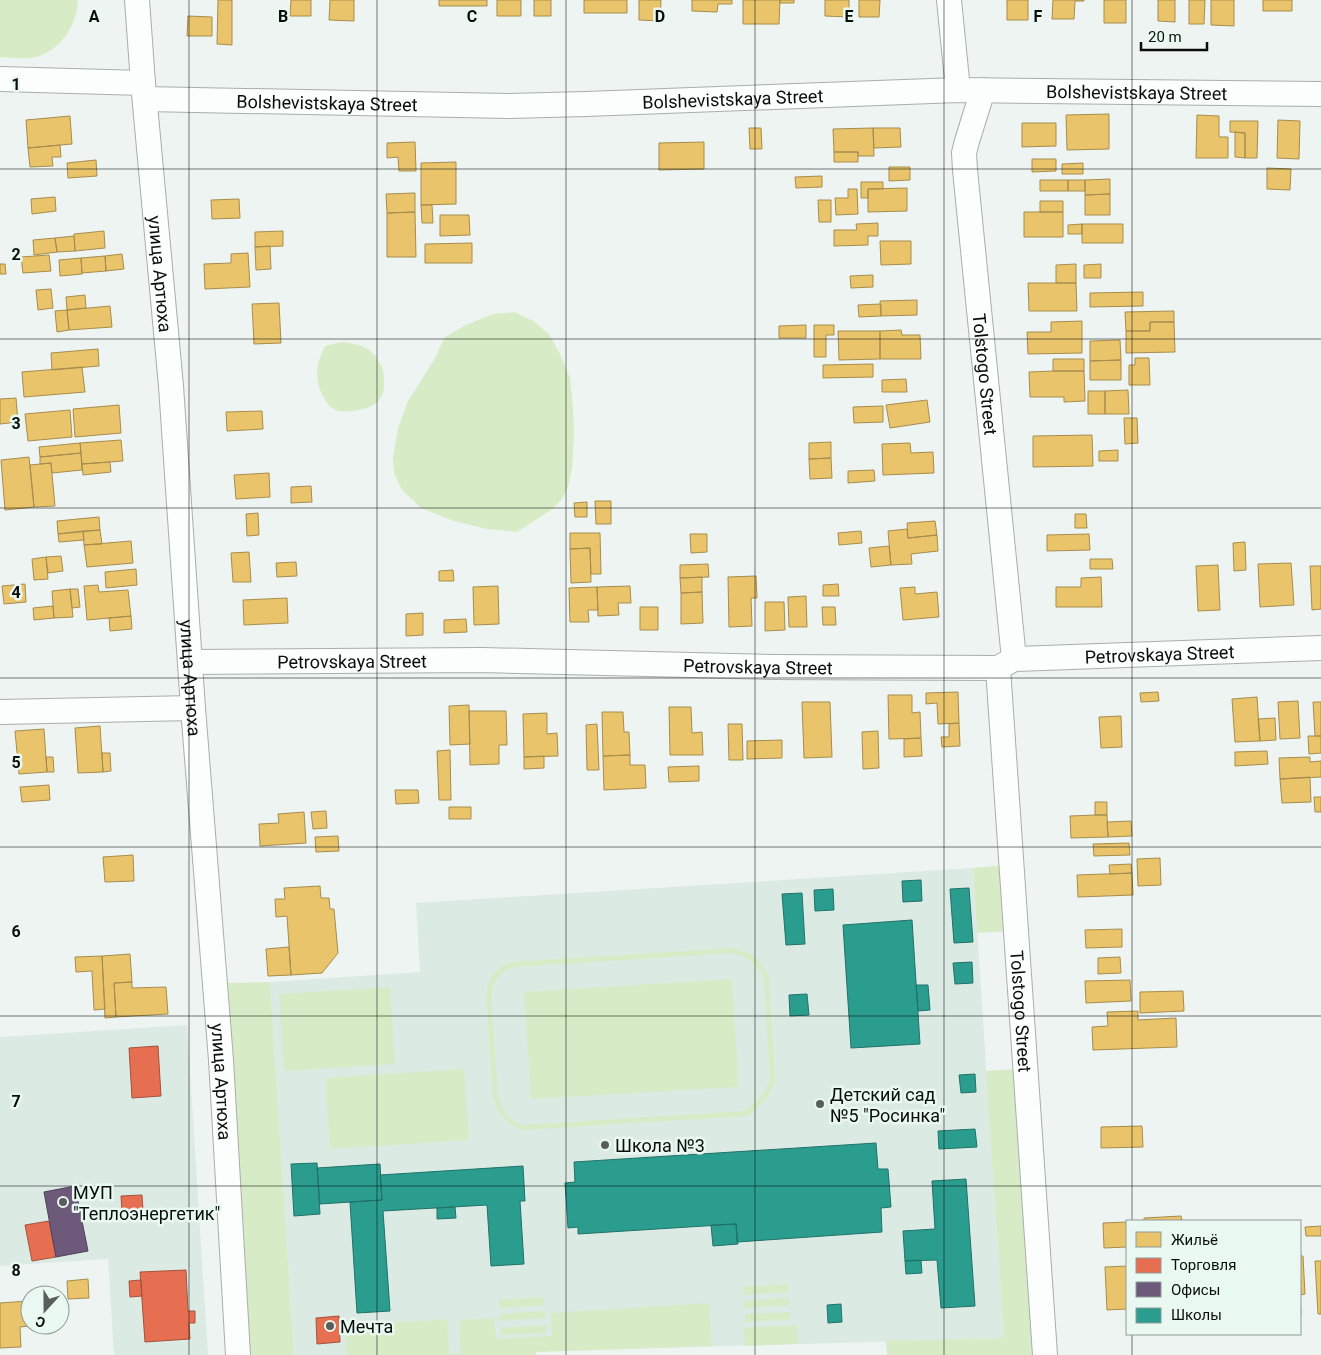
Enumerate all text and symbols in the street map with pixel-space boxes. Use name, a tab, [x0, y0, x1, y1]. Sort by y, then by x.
text: A	[89, 7, 100, 26]
text: B	[278, 7, 288, 26]
text: C	[467, 7, 477, 26]
text: D	[655, 7, 665, 26]
text: E	[845, 7, 854, 26]
text: F	[1034, 7, 1043, 26]
scale bar	[1141, 20, 1207, 52]
text: 20 m	[1148, 28, 1182, 46]
text: 1	[11, 75, 21, 94]
street label: Bolshevistskaya Street	[1046, 80, 1227, 103]
street label: Bolshevistskaya Street	[642, 85, 824, 112]
street label: Bolshevistskaya Street	[236, 90, 418, 115]
street label: улица Артюха	[145, 215, 176, 333]
text: 2	[11, 245, 21, 264]
street label: Tolstogo Street	[969, 312, 1002, 436]
text: 3	[11, 414, 21, 433]
text: 4	[11, 583, 21, 602]
street label: улица Артюха	[176, 619, 206, 737]
street label: Petrovskaya Street	[1084, 641, 1235, 667]
street label: Petrovskaya Street	[277, 650, 427, 672]
street label: Petrovskaya Street	[683, 654, 833, 678]
text: 5	[11, 753, 21, 772]
text: 6	[11, 922, 21, 941]
street label: Tolstogo Street	[1007, 950, 1036, 1073]
street label: улица Артюха	[208, 1022, 236, 1141]
place label: Детский сад №5 "Росинка"	[830, 1084, 945, 1126]
text: 7	[11, 1092, 21, 1111]
marker: Детский сад №5 "Росинка"	[814, 1098, 826, 1110]
place label: Школа №3	[615, 1135, 705, 1156]
marker: Школа №3	[599, 1139, 611, 1151]
place label: МУП "Теплоэнергетик"	[73, 1182, 220, 1224]
marker: МУП "Теплоэнергетик"	[57, 1196, 69, 1208]
legend	[1126, 1220, 1301, 1335]
text: Жильё	[1171, 1231, 1218, 1249]
text: Торговля	[1171, 1256, 1236, 1274]
text: 8	[11, 1261, 21, 1280]
text: Офисы	[1171, 1281, 1220, 1299]
north arrow	[20, 1285, 70, 1335]
text: Школы	[1171, 1306, 1222, 1324]
text: С	[33, 1313, 47, 1331]
place label: Мечта	[340, 1316, 393, 1337]
marker: Мечта	[324, 1320, 336, 1332]

